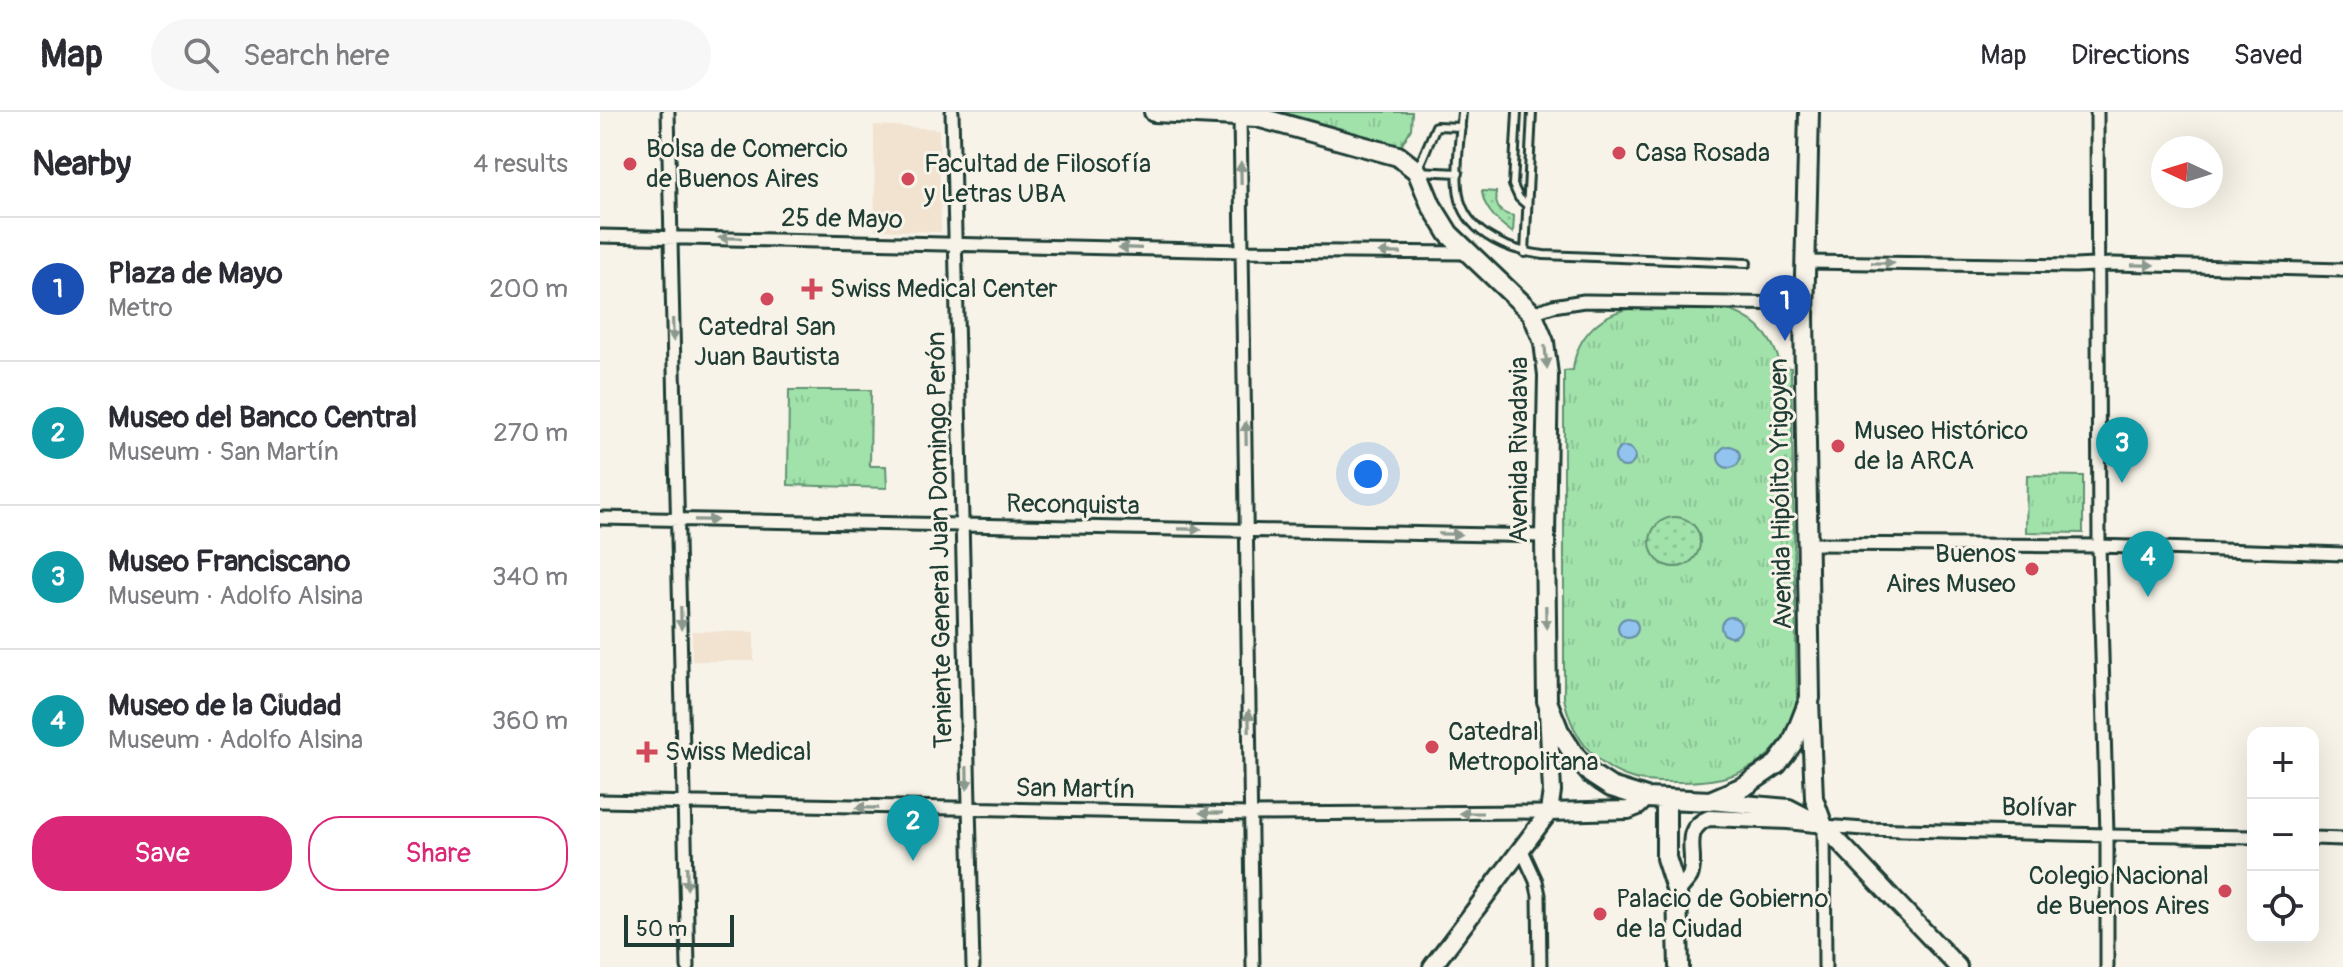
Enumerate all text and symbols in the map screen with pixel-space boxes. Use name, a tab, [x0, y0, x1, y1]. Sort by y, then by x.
search box	[151, 19, 711, 91]
text: Map	[40, 31, 103, 79]
icon: search	[179, 33, 223, 77]
text: Search here	[243, 37, 390, 74]
text: Map	[1980, 38, 2027, 73]
text: Directions	[2071, 38, 2190, 73]
text: Saved	[2234, 38, 2303, 73]
place label: Bolsa de Comercio de Buenos Aires	[646, 133, 848, 195]
north arrow	[2151, 136, 2223, 208]
place label: Casa Rosada	[1635, 137, 1770, 169]
text: Nearby	[32, 143, 131, 186]
marker: Casa Rosada	[1610, 144, 1628, 162]
text: 4 results	[473, 148, 568, 180]
place label: Facultad de Filosofía y Letras UBA	[923, 148, 1151, 210]
marker: Bolsa de Comercio de Buenos Aires	[621, 155, 639, 173]
one-way arrow	[1235, 160, 1248, 185]
marker: Facultad de Filosofía y Letras UBA	[899, 170, 917, 188]
street label: 25 de Mayo	[781, 202, 903, 236]
one-way arrow	[717, 232, 742, 245]
one-way arrow	[1117, 241, 1142, 254]
one-way arrow	[1377, 246, 1402, 259]
text: Plaza de Mayo	[108, 255, 283, 292]
one-way arrow	[1871, 257, 1896, 270]
one-way arrow	[2131, 258, 2156, 271]
text: 1	[53, 273, 63, 305]
text: 200 m	[489, 273, 568, 305]
place label: Swiss Medical Center	[830, 273, 1058, 305]
pin: 1	[1759, 275, 1811, 341]
marker: Swiss Medical Center	[801, 278, 823, 300]
marker: Catedral San Juan Bautista	[758, 290, 776, 308]
text: Metro	[108, 292, 173, 324]
place label: Catedral San Juan Bautista	[694, 311, 840, 373]
one-way arrow	[667, 318, 680, 343]
street label: Teniente General Juan Domingo Perón	[920, 331, 960, 749]
one-way arrow	[1539, 345, 1552, 370]
street label: Avenida Rivadavia	[1503, 357, 1535, 543]
street label: Avenida Hipólito Yrigoyen	[1763, 358, 1799, 630]
text: Museo del Banco Central	[108, 399, 417, 436]
place label: Museo Histórico de la ARCA	[1854, 415, 2028, 477]
text: 2	[51, 417, 65, 449]
text: 270 m	[493, 417, 568, 449]
pin: 3	[2096, 417, 2148, 483]
one-way arrow	[1239, 420, 1252, 445]
text: Museum · San Martín	[108, 436, 339, 468]
marker: Museo Histórico de la ARCA	[1829, 437, 1847, 455]
your location	[1348, 454, 1388, 494]
street label: Reconquista	[1006, 488, 1140, 522]
one-way arrow	[694, 514, 719, 527]
one-way arrow	[1178, 523, 1203, 535]
one-way arrow	[1438, 527, 1463, 540]
pin: 4	[2122, 531, 2174, 597]
place label: Buenos Aires Museo	[1885, 538, 2016, 600]
text: Museo Franciscano	[108, 543, 350, 580]
marker: Buenos Aires Museo	[2023, 560, 2041, 578]
text: 3	[51, 561, 65, 593]
text: 340 m	[492, 561, 568, 593]
text: Museum · Adolfo Alsina	[108, 580, 363, 612]
one-way arrow	[1540, 605, 1552, 630]
one-way arrow	[675, 606, 687, 631]
text: Museo de la Ciudad	[108, 687, 342, 724]
text: 4	[50, 705, 66, 737]
text: 360 m	[492, 705, 568, 737]
one-way arrow	[1243, 708, 1255, 733]
place label: Catedral Metropolitana	[1448, 716, 1599, 778]
text: Museum · Adolfo Alsina	[108, 724, 363, 756]
map controls	[2247, 727, 2319, 943]
button: +	[2247, 727, 2319, 799]
place label: Swiss Medical	[665, 736, 812, 768]
marker: Catedral Metropolitana	[1423, 738, 1441, 756]
marker: Swiss Medical	[636, 741, 658, 763]
one-way arrow	[961, 766, 973, 791]
street label: San Martín	[1015, 772, 1135, 806]
street label: Bolívar	[2001, 791, 2078, 825]
pin: 2	[887, 795, 939, 861]
button: −	[2247, 799, 2319, 871]
one-way arrow	[854, 801, 879, 814]
one-way arrow	[1198, 807, 1223, 819]
one-way arrow	[1458, 807, 1483, 819]
button: Save	[32, 816, 292, 891]
button: Share	[308, 816, 568, 891]
place label: Colegio Nacional de Buenos Aires	[2028, 860, 2209, 922]
one-way arrow	[680, 866, 693, 891]
button: locate	[2247, 871, 2319, 943]
marker: Colegio Nacional de Buenos Aires	[2216, 882, 2234, 900]
place label: Palacio de Gobierno de la Ciudad	[1616, 883, 1829, 945]
marker: Palacio de Gobierno de la Ciudad	[1591, 905, 1609, 923]
scale bar	[624, 911, 734, 947]
text: 50 m	[636, 915, 687, 943]

